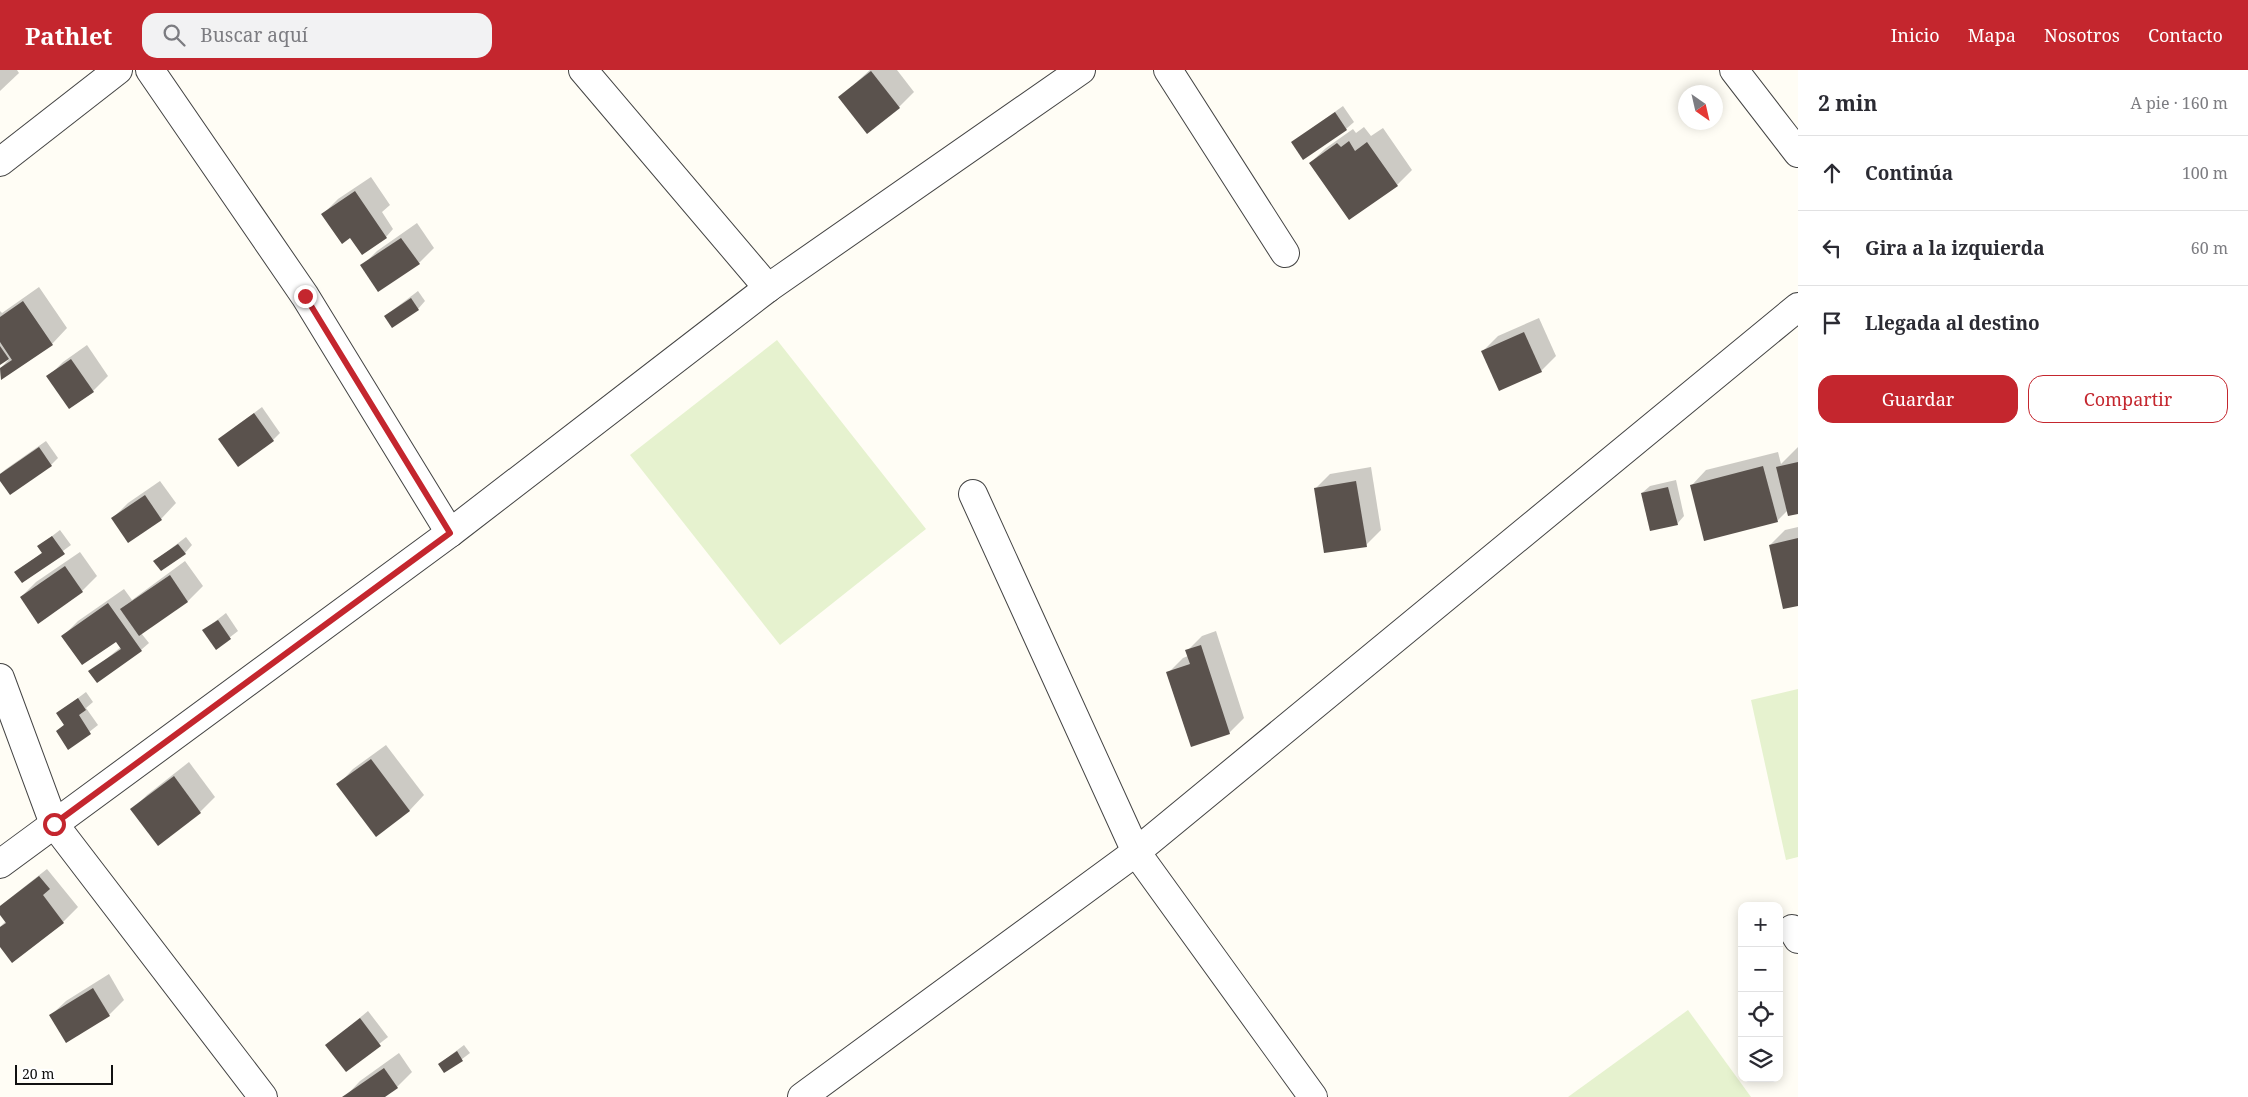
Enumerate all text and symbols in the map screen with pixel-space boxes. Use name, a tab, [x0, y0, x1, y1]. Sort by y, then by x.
search box	[142, 13, 492, 58]
text: Pathlet	[25, 19, 112, 52]
icon: search	[160, 21, 188, 49]
text: Buscar aquí	[200, 22, 308, 48]
text: Inicio	[1891, 23, 1940, 47]
text: Mapa	[1968, 23, 2016, 47]
text: Nosotros	[2044, 23, 2120, 47]
text: Contacto	[2148, 23, 2223, 47]
north arrow	[1678, 85, 1723, 130]
text: 2 min	[1818, 89, 1877, 117]
text: A pie · 160 m	[2131, 92, 2228, 114]
icon: ahead	[1818, 159, 1846, 187]
text: Continúa	[1865, 160, 1953, 186]
text: 100 m	[2182, 162, 2228, 184]
icon: left	[1818, 234, 1846, 262]
text: Gira a la izquierda	[1865, 235, 2045, 261]
text: 60 m	[2191, 237, 2228, 259]
route end	[294, 285, 317, 308]
icon: arrive	[1818, 309, 1846, 337]
text: Llegada al destino	[1865, 310, 2040, 336]
button: Guardar	[1818, 375, 2018, 423]
button: Compartir	[2028, 375, 2228, 423]
route start	[43, 813, 66, 836]
map controls	[1738, 902, 1783, 1082]
button: +	[1738, 902, 1783, 947]
button: −	[1738, 947, 1783, 992]
button: locate	[1738, 992, 1783, 1037]
button: layers	[1738, 1037, 1783, 1082]
scale bar	[15, 1062, 112, 1085]
text: 20 m	[22, 1064, 55, 1083]

